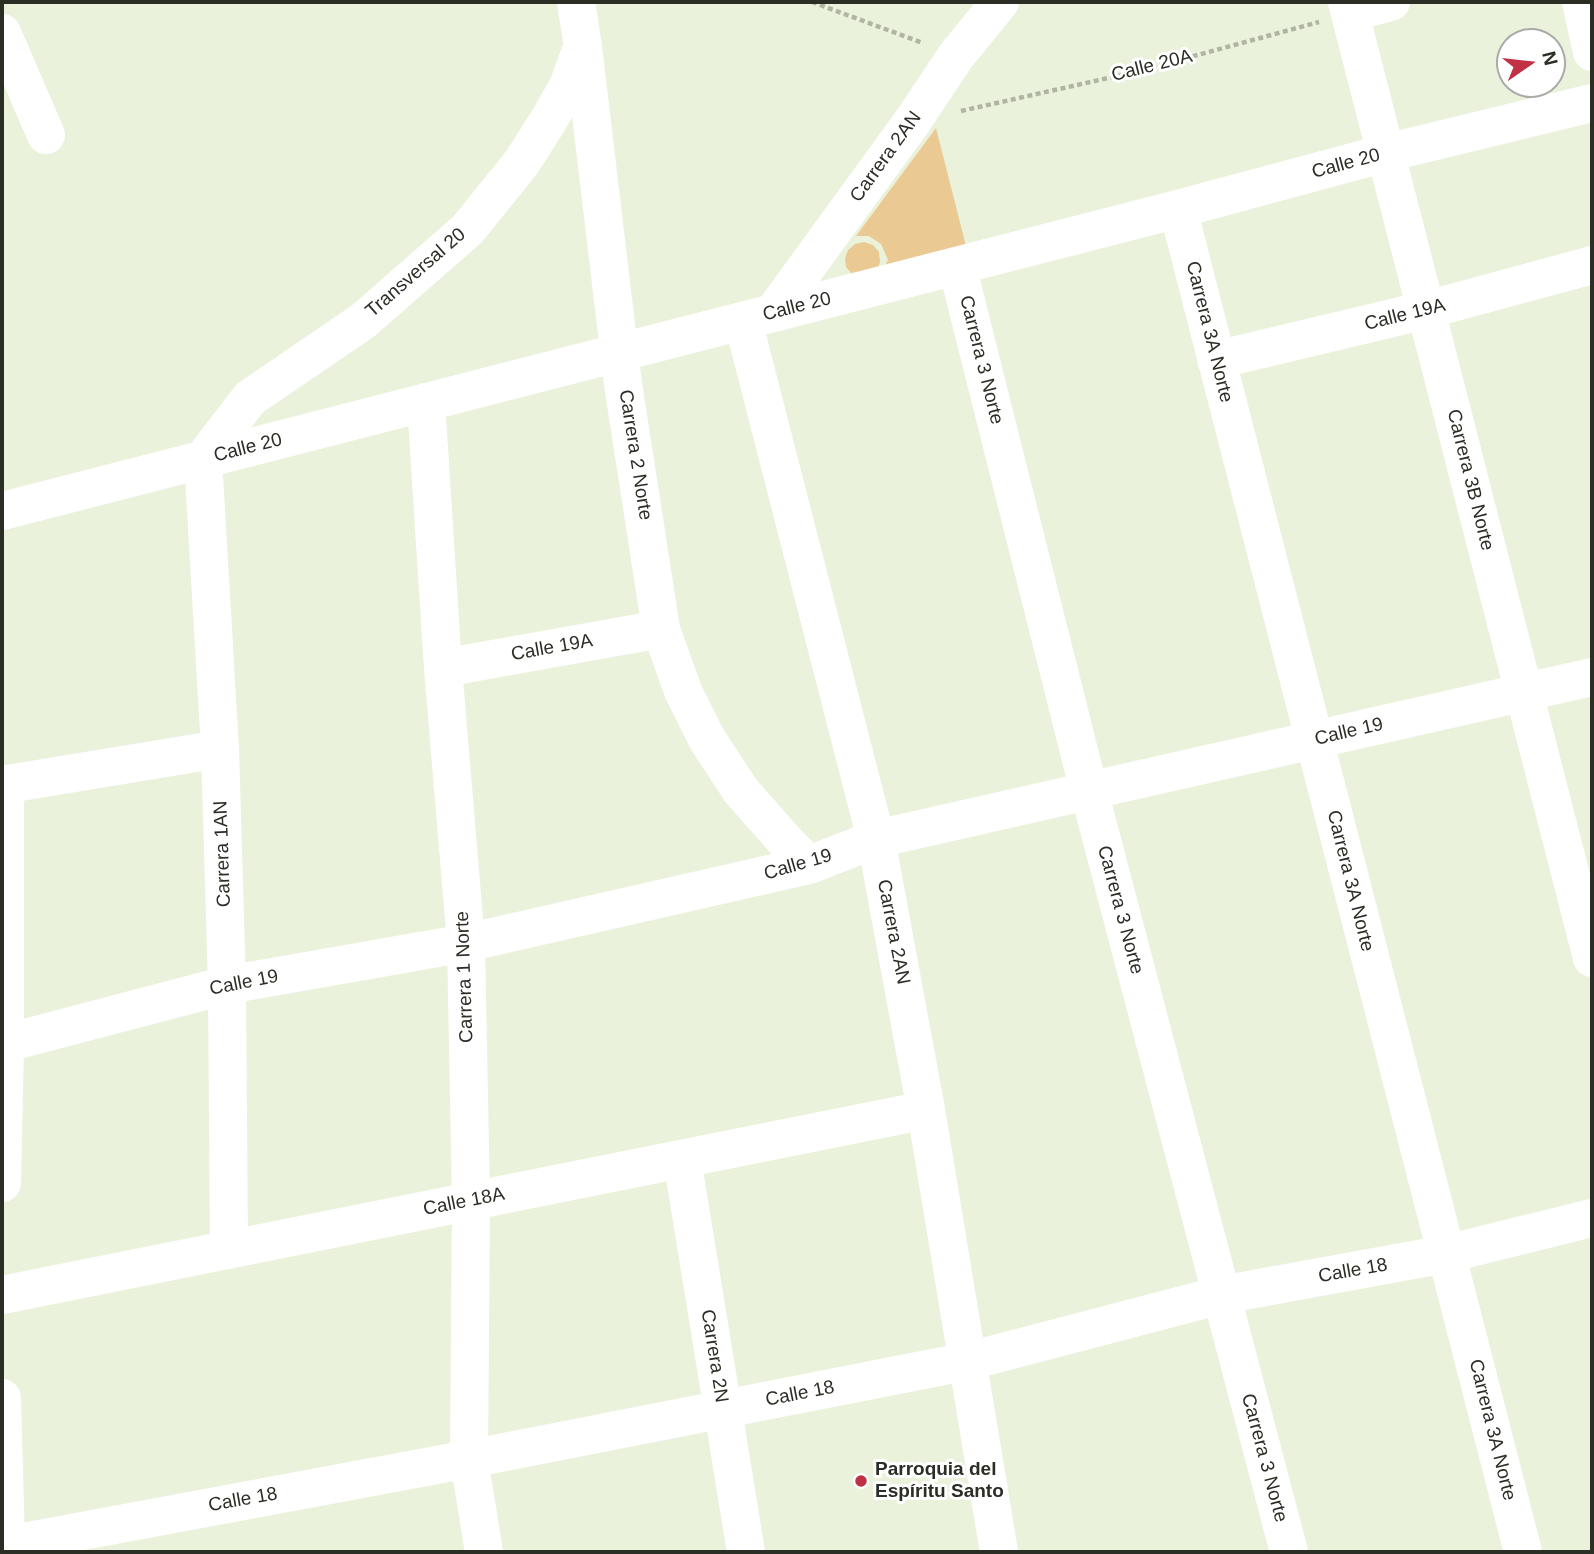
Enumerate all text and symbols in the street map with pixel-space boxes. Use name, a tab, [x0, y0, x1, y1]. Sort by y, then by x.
north arrow	[1496, 28, 1566, 98]
street label: Calle 20A	[1109, 45, 1195, 87]
text: N	[1538, 49, 1562, 67]
street label: Carrera 2AN	[845, 107, 927, 207]
street label: Calle 20	[1309, 144, 1383, 184]
street label: Transversal 20	[361, 223, 471, 323]
street label: Carrera 3A Norte	[1180, 259, 1238, 405]
street label: Calle 20	[760, 288, 834, 326]
street label: Carrera 3 Norte	[954, 293, 1008, 427]
street label: Calle 19A	[1362, 294, 1448, 336]
street label: Carrera 2 Norte	[613, 388, 657, 522]
street label: Carrera 3B Norte	[1441, 407, 1499, 553]
street label: Calle 20	[211, 429, 285, 467]
street label: Calle 19A	[509, 630, 595, 666]
street label: Calle 19	[1312, 713, 1386, 751]
street label: Carrera 1AN	[210, 800, 236, 908]
street label: Carrera 3A Norte	[1321, 808, 1379, 954]
street label: Carrera 3 Norte	[1092, 843, 1148, 977]
street label: Calle 19	[761, 844, 835, 886]
street label: Carrera 2AN	[872, 877, 914, 987]
street label: Carrera 1 Norte	[451, 911, 479, 1043]
street label: Calle 19	[208, 965, 280, 1001]
street label: Calle 18A	[421, 1183, 507, 1221]
street label: Calle 18	[1317, 1254, 1389, 1288]
street label: Carrera 2N	[695, 1308, 733, 1404]
street label: Carrera 3A Norte	[1463, 1357, 1521, 1503]
street label: Calle 18	[764, 1376, 836, 1412]
street label: Carrera 3 Norte	[1236, 1391, 1292, 1525]
place label: Parroquia del Espíritu Santo	[875, 1459, 1004, 1503]
marker: Parroquia del Espíritu Santo	[853, 1473, 869, 1489]
street label: Calle 18	[207, 1483, 279, 1517]

